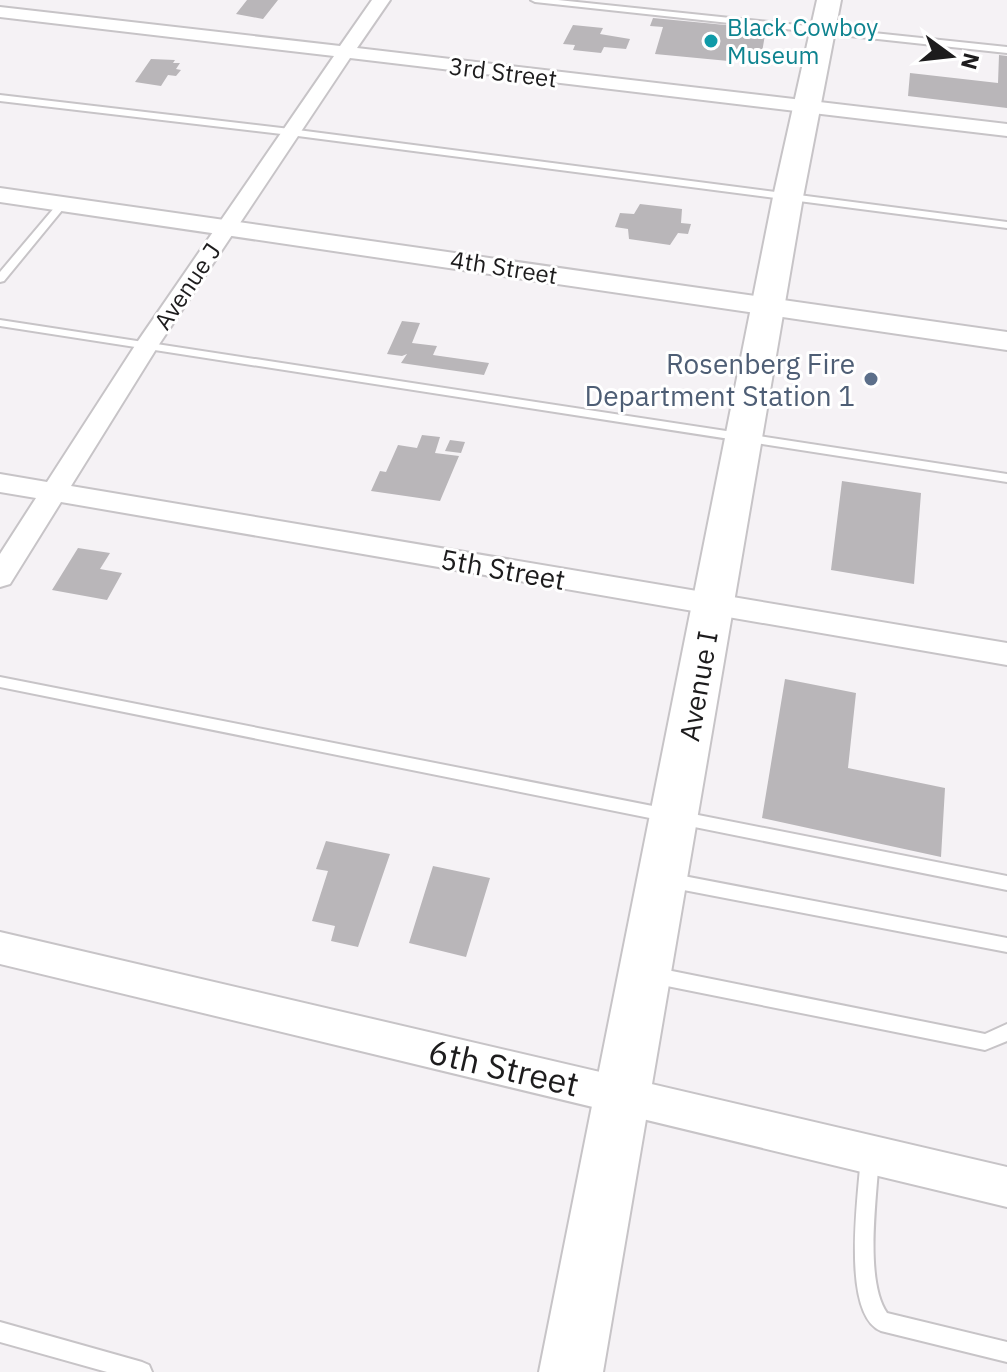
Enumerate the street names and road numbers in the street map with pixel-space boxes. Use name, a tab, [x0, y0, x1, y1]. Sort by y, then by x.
street label: 3rd Street	[447, 50, 559, 94]
street label: Avenue J	[146, 236, 228, 336]
street label: 4th Street	[448, 243, 560, 291]
street label: 5th Street	[438, 540, 568, 598]
street label: Avenue I	[670, 628, 726, 744]
street label: 6th Street	[425, 1028, 583, 1106]

